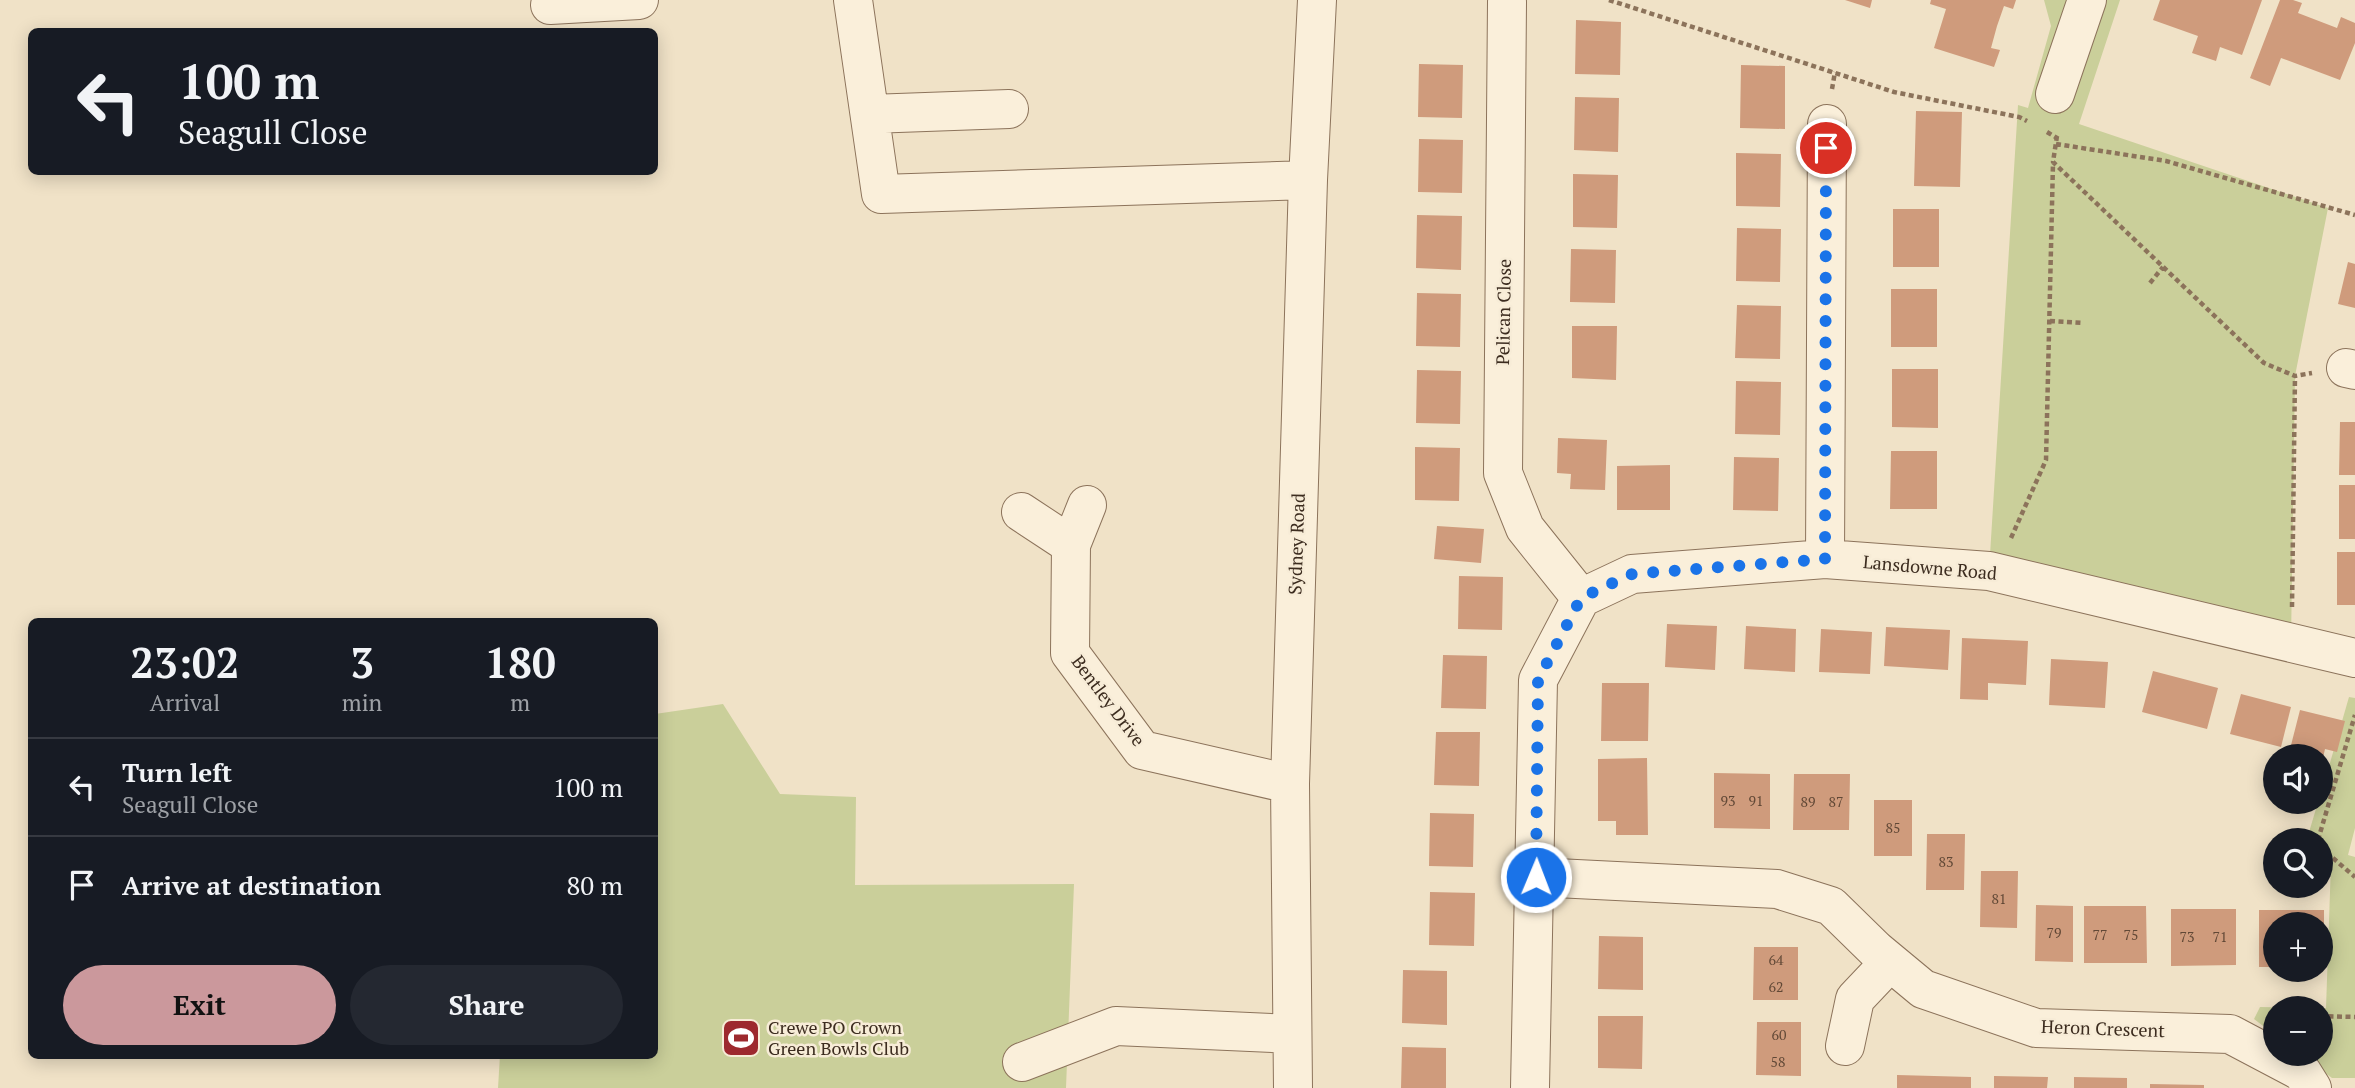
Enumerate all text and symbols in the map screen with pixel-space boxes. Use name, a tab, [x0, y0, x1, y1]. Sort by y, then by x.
text: 100 m	[178, 48, 320, 113]
icon: left	[63, 56, 154, 147]
text: Seagull Close	[178, 111, 368, 153]
pin	[1796, 118, 1856, 178]
icon: arrive	[1807, 129, 1845, 167]
street label: Pelican Close	[1490, 259, 1516, 365]
street label: Sydney Road	[1282, 493, 1310, 595]
street label: Lansdowne Road	[1862, 549, 1998, 585]
text: 23:02	[130, 634, 240, 690]
text: 3	[350, 634, 374, 690]
text: 180	[485, 634, 556, 690]
street label: Bentley Drive	[1067, 650, 1151, 751]
text: Arrival	[150, 687, 220, 718]
text: min	[342, 687, 382, 718]
text: m	[510, 687, 530, 718]
map controls	[2263, 744, 2333, 1066]
button: sound	[2263, 744, 2333, 814]
text: Turn left	[122, 755, 232, 789]
icon: left	[63, 768, 101, 806]
text: 100 m	[553, 770, 623, 804]
text: Seagull Close	[122, 789, 258, 820]
house number: 93	[1721, 791, 1735, 810]
house number: 91	[1749, 791, 1763, 810]
house number: 89	[1801, 792, 1815, 811]
house number: 87	[1829, 792, 1843, 811]
house number: 85	[1886, 818, 1900, 837]
button: search	[2263, 828, 2333, 898]
position arrow	[1499, 840, 1573, 914]
house number: 83	[1939, 852, 1953, 871]
icon: arrive	[63, 866, 101, 904]
text: Arrive at destination	[122, 868, 381, 902]
text: 80 m	[567, 868, 623, 902]
house number: 81	[1992, 889, 2006, 908]
button: +	[2263, 912, 2333, 982]
house number: 79	[2047, 923, 2061, 942]
house number: 77	[2093, 925, 2107, 944]
house number: 75	[2124, 925, 2138, 944]
house number: 73	[2180, 927, 2194, 946]
house number: 71	[2213, 927, 2227, 946]
house number: 64	[1769, 950, 1784, 969]
button: Exit	[63, 965, 336, 1045]
button: Share	[350, 965, 623, 1045]
house number: 62	[1769, 977, 1783, 996]
button: −	[2263, 996, 2333, 1066]
street label: Heron Crescent	[2041, 1014, 2166, 1042]
place label: Crewe PO Crown Green Bowls Club	[768, 1015, 909, 1060]
sports icon: Crewe PO Crown Green Bowls Club	[720, 1017, 762, 1059]
house number: 60	[1772, 1025, 1786, 1044]
house number: 58	[1771, 1052, 1785, 1071]

